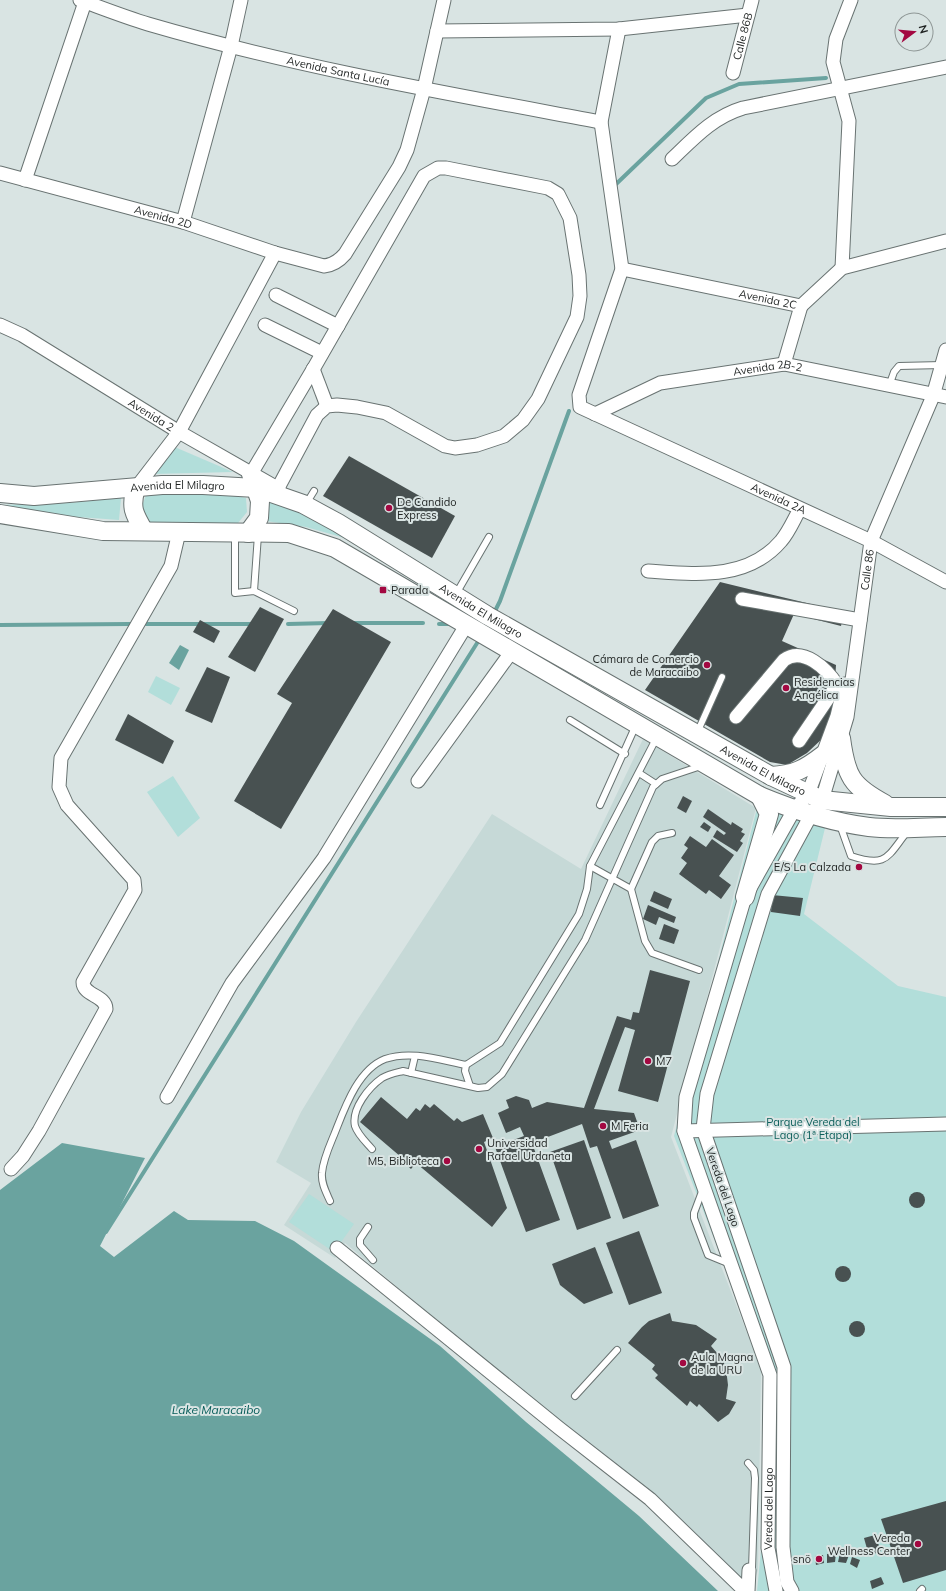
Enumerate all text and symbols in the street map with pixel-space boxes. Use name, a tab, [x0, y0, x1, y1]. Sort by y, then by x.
street label: Calle 86B	[730, 11, 755, 62]
north arrow	[894, 12, 934, 52]
text: N	[916, 23, 931, 35]
street label: Avenida Santa Lucía	[285, 53, 391, 89]
street label: Avenida 2D	[133, 202, 194, 232]
street label: Avenida 2C	[738, 286, 798, 312]
street label: Avenida 2B-2	[732, 357, 804, 379]
street label: Avenida 2	[126, 395, 177, 434]
street label: Avenida El Milagro	[129, 478, 225, 495]
street label: Avenida 2A	[749, 480, 808, 517]
place label: De Candido Express	[397, 495, 457, 522]
marker: De Candido Express	[384, 503, 394, 513]
street label: Calle 86	[857, 548, 877, 591]
street label: Avenida El Milagro	[437, 580, 525, 641]
place label: Parada	[391, 583, 428, 597]
marker: Parada	[378, 585, 388, 595]
place label: Cámara de Comercio de Maracaibo	[592, 652, 699, 679]
marker: Cámara de Comercio de Maracaibo	[702, 660, 712, 670]
place label: Residencias Angélica	[794, 675, 855, 702]
marker: Residencias Angélica	[781, 683, 791, 693]
street label: Avenida El Milagro	[718, 742, 808, 798]
place label: E/S La Calzada	[774, 860, 851, 874]
marker: E/S La Calzada	[854, 862, 864, 872]
place label: M7	[656, 1054, 672, 1068]
marker: M7	[643, 1056, 653, 1066]
park label: Parque Vereda del Lago (1ª Etapa)	[766, 1115, 860, 1142]
place label: M Feria	[611, 1119, 648, 1133]
marker: M Feria	[598, 1121, 608, 1131]
place label: Universidad Rafael Urdaneta	[487, 1136, 571, 1163]
marker: Universidad Rafael Urdaneta	[474, 1144, 484, 1154]
street label: Vereda del Lago	[703, 1146, 743, 1228]
place label: M5, Biblioteca	[368, 1154, 439, 1168]
marker: M5, Biblioteca	[442, 1156, 452, 1166]
place label: Aula Magna de la URU	[691, 1350, 753, 1377]
marker: Aula Magna de la URU	[678, 1358, 688, 1368]
water label: Lake Maracaibo	[172, 1402, 260, 1417]
street label: Vereda del Lago	[761, 1467, 776, 1550]
place label: Vereda Wellness Center	[828, 1531, 910, 1558]
marker: Vereda Wellness Center	[913, 1539, 923, 1549]
place label: snö	[793, 1552, 811, 1566]
marker: snö	[814, 1554, 824, 1564]

